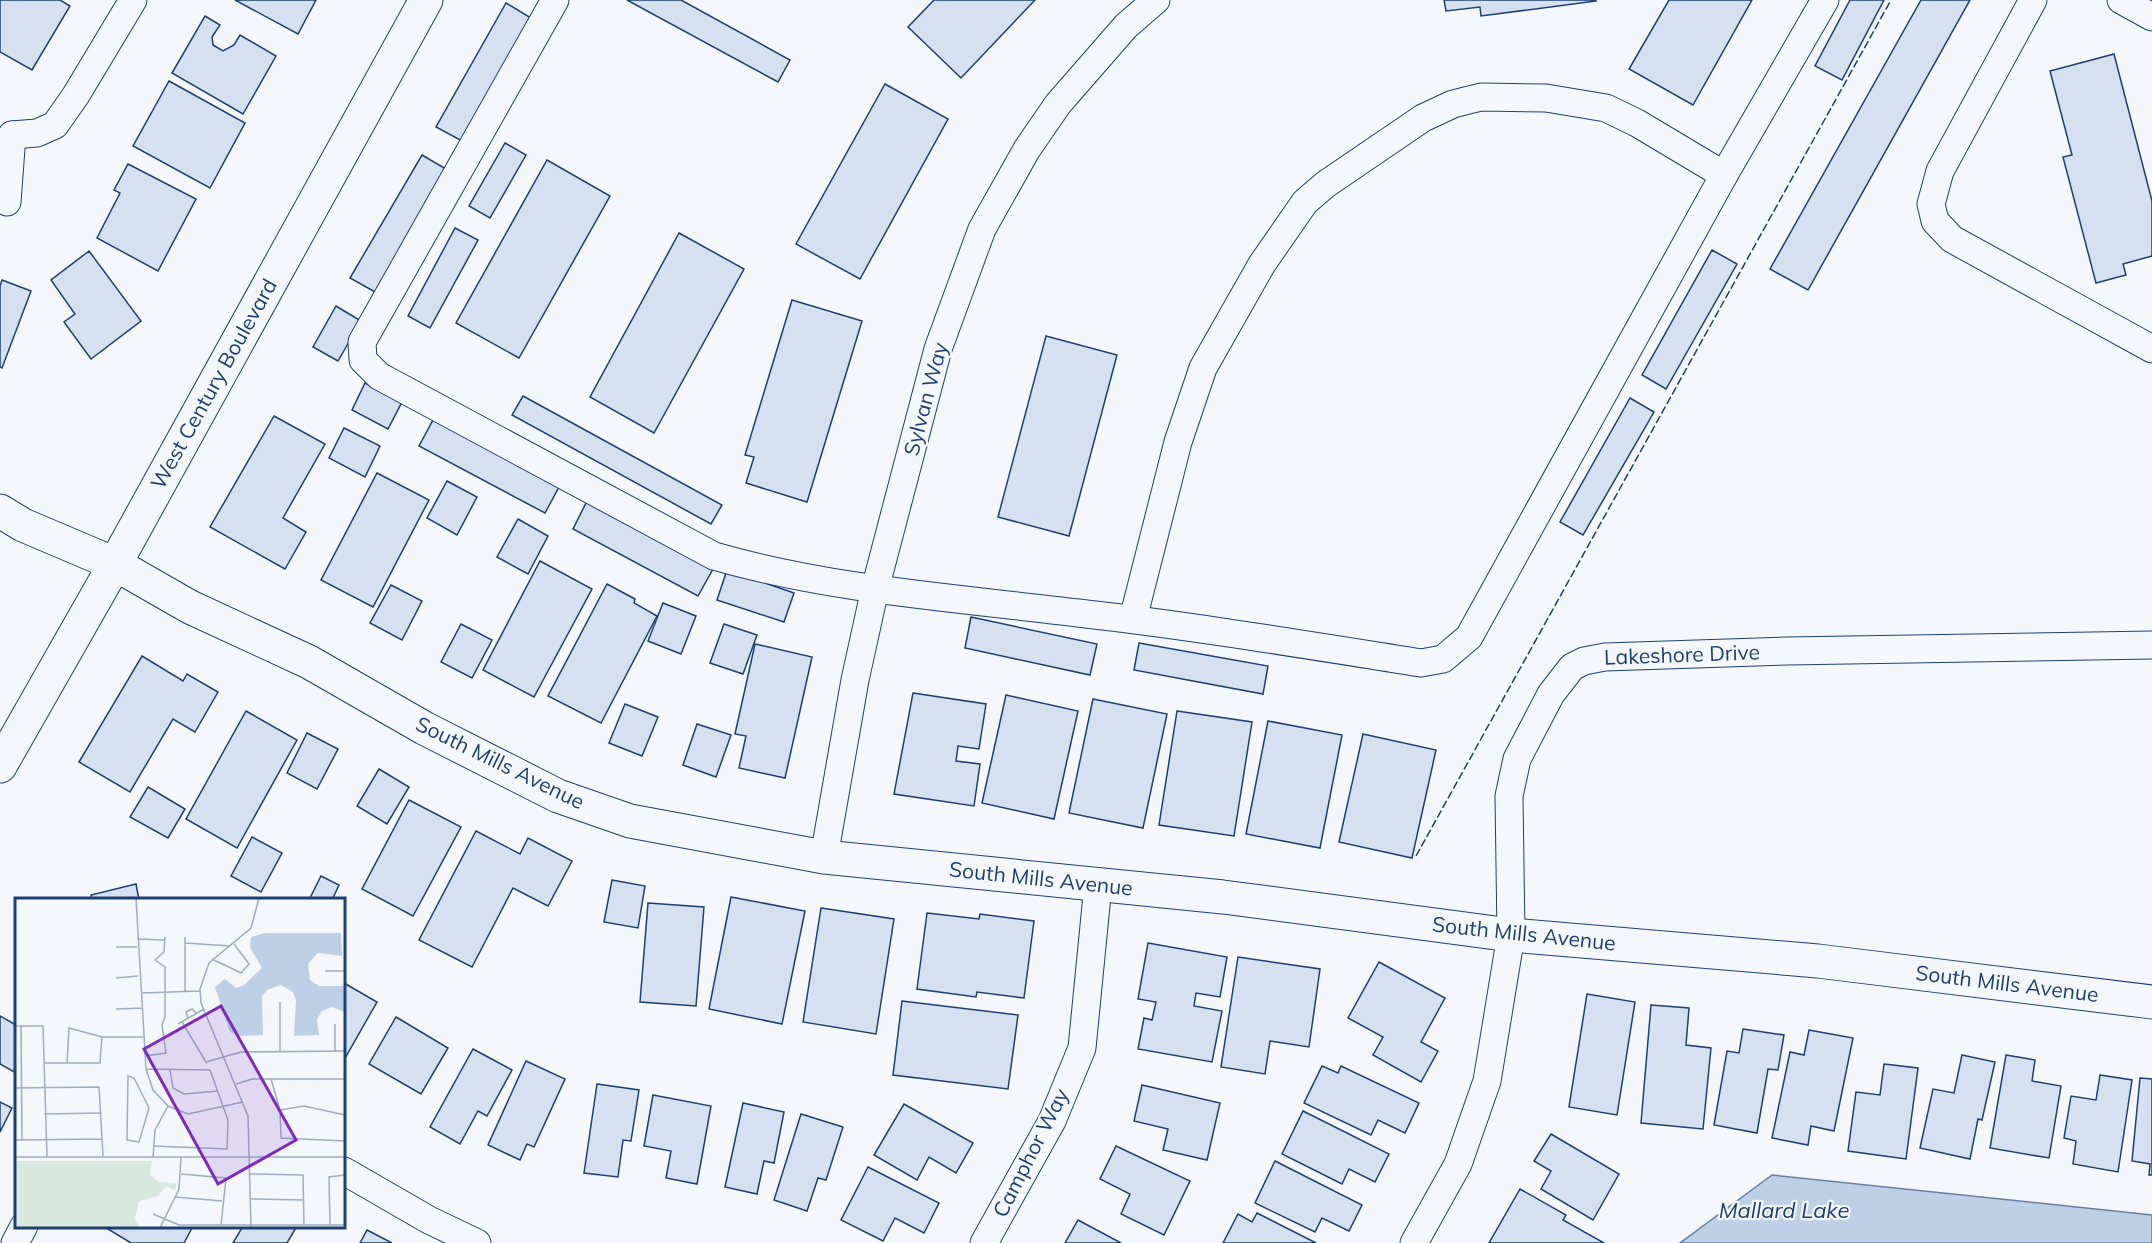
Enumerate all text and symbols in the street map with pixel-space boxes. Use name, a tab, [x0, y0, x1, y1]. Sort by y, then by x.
street label: West Century Boulevard	[144, 274, 282, 493]
street label: Sylvan Way	[897, 339, 953, 458]
street label: Lakeshore Drive	[1604, 638, 1760, 670]
street label: South Mills Avenue	[412, 710, 589, 814]
street label: South Mills Avenue	[948, 855, 1134, 901]
inset map	[15, 898, 345, 1228]
street label: South Mills Avenue	[1431, 910, 1617, 956]
street label: South Mills Avenue	[1914, 959, 2100, 1007]
street label: Camphor Way	[987, 1084, 1074, 1221]
water label: Mallard Lake	[1719, 1196, 1849, 1224]

